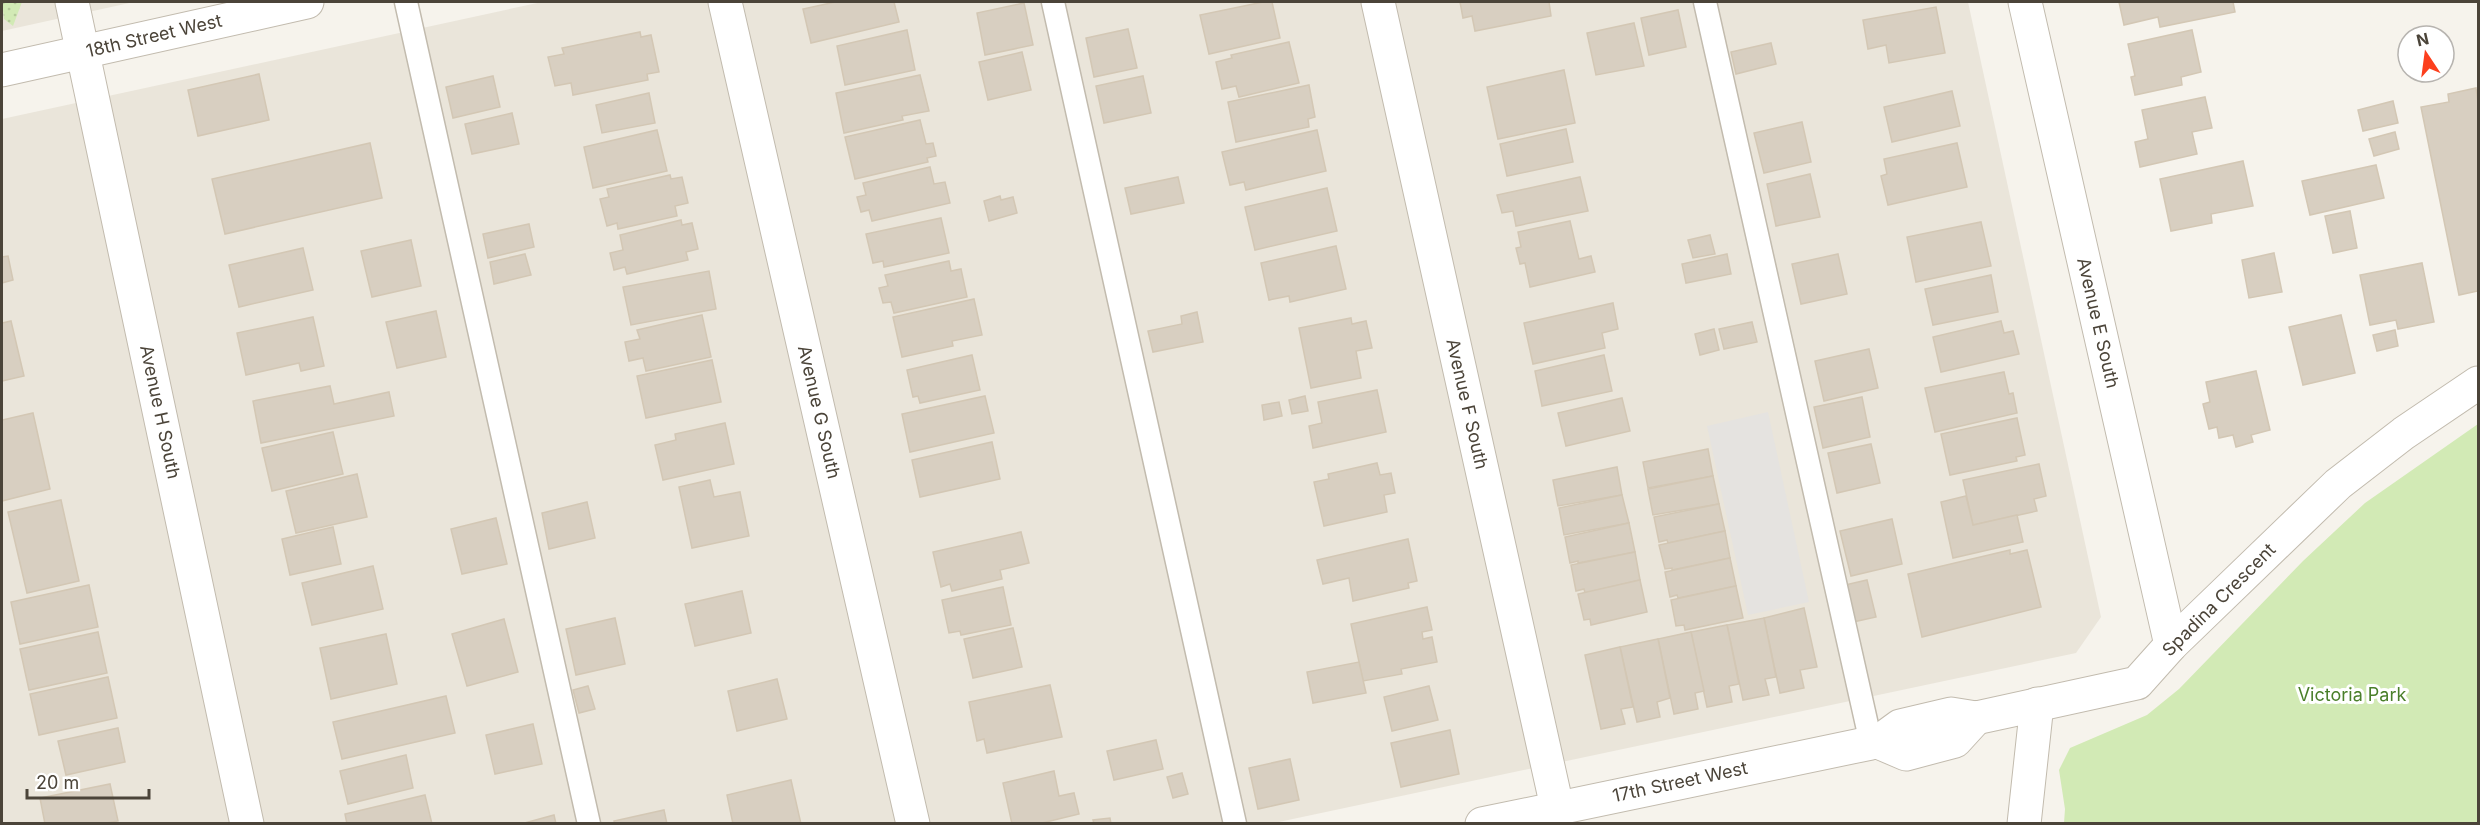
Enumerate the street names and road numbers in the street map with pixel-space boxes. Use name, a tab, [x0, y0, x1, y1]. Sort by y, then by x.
street label: 18th Street West	[84, 10, 224, 61]
street label: Avenue E South	[2073, 255, 2124, 390]
street label: Avenue F South	[1442, 336, 1493, 471]
street label: Avenue H South	[136, 343, 185, 481]
street label: Avenue G South	[794, 343, 845, 481]
street label: Spadina Crescent	[2158, 539, 2280, 660]
street label: 17th Street West	[1610, 757, 1750, 806]

